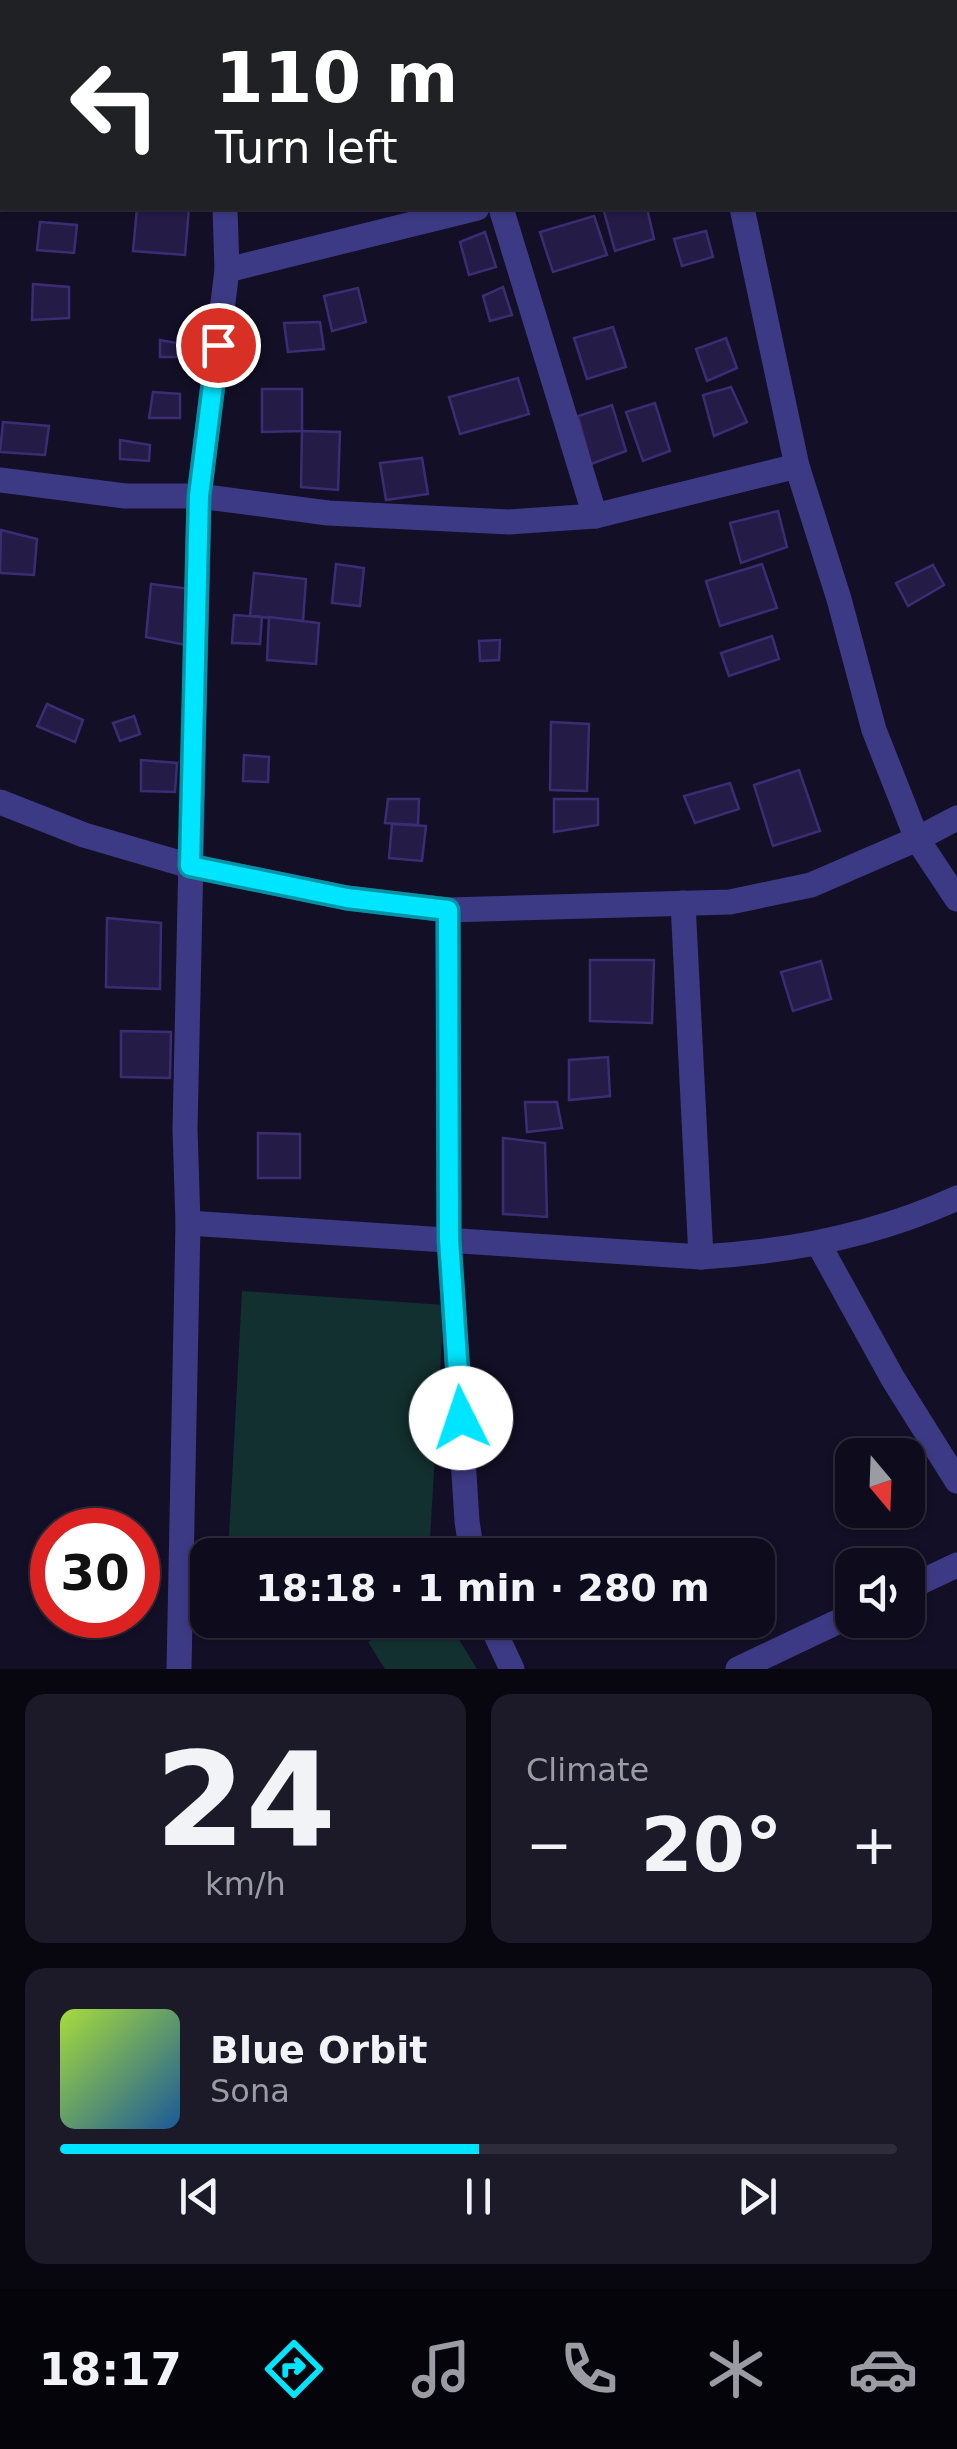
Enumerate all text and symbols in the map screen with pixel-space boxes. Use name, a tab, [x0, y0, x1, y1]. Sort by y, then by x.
text: 110 m	[215, 37, 458, 119]
icon: left	[50, 40, 180, 170]
text: Turn left	[215, 121, 398, 174]
pin	[176, 303, 261, 388]
icon: arrive	[191, 318, 246, 373]
position arrow	[409, 1366, 513, 1470]
north arrow	[835, 1438, 925, 1528]
map controls	[835, 1438, 925, 1638]
speed limit sign: 30	[30, 1508, 160, 1638]
button: sound	[835, 1548, 925, 1638]
text: 18:18 · 1 min · 280 m	[255, 1566, 710, 1610]
text: 24	[155, 1724, 336, 1876]
text: Climate	[526, 1751, 649, 1789]
text: 20°	[641, 1801, 782, 1889]
text: −	[526, 1813, 572, 1877]
text: +	[851, 1813, 897, 1877]
text: km/h	[205, 1865, 286, 1903]
text: Blue Orbit	[210, 2028, 427, 2072]
text: Sona	[210, 2072, 290, 2110]
icon: previous	[172, 2169, 227, 2224]
icon: pause	[451, 2169, 506, 2224]
icon: next	[730, 2169, 785, 2224]
icon: directions	[259, 2334, 329, 2404]
icon: music	[406, 2334, 476, 2404]
icon: phone	[554, 2334, 624, 2404]
icon: climate	[701, 2334, 771, 2404]
icon: car	[848, 2334, 918, 2404]
text: 18:17	[39, 2343, 182, 2396]

